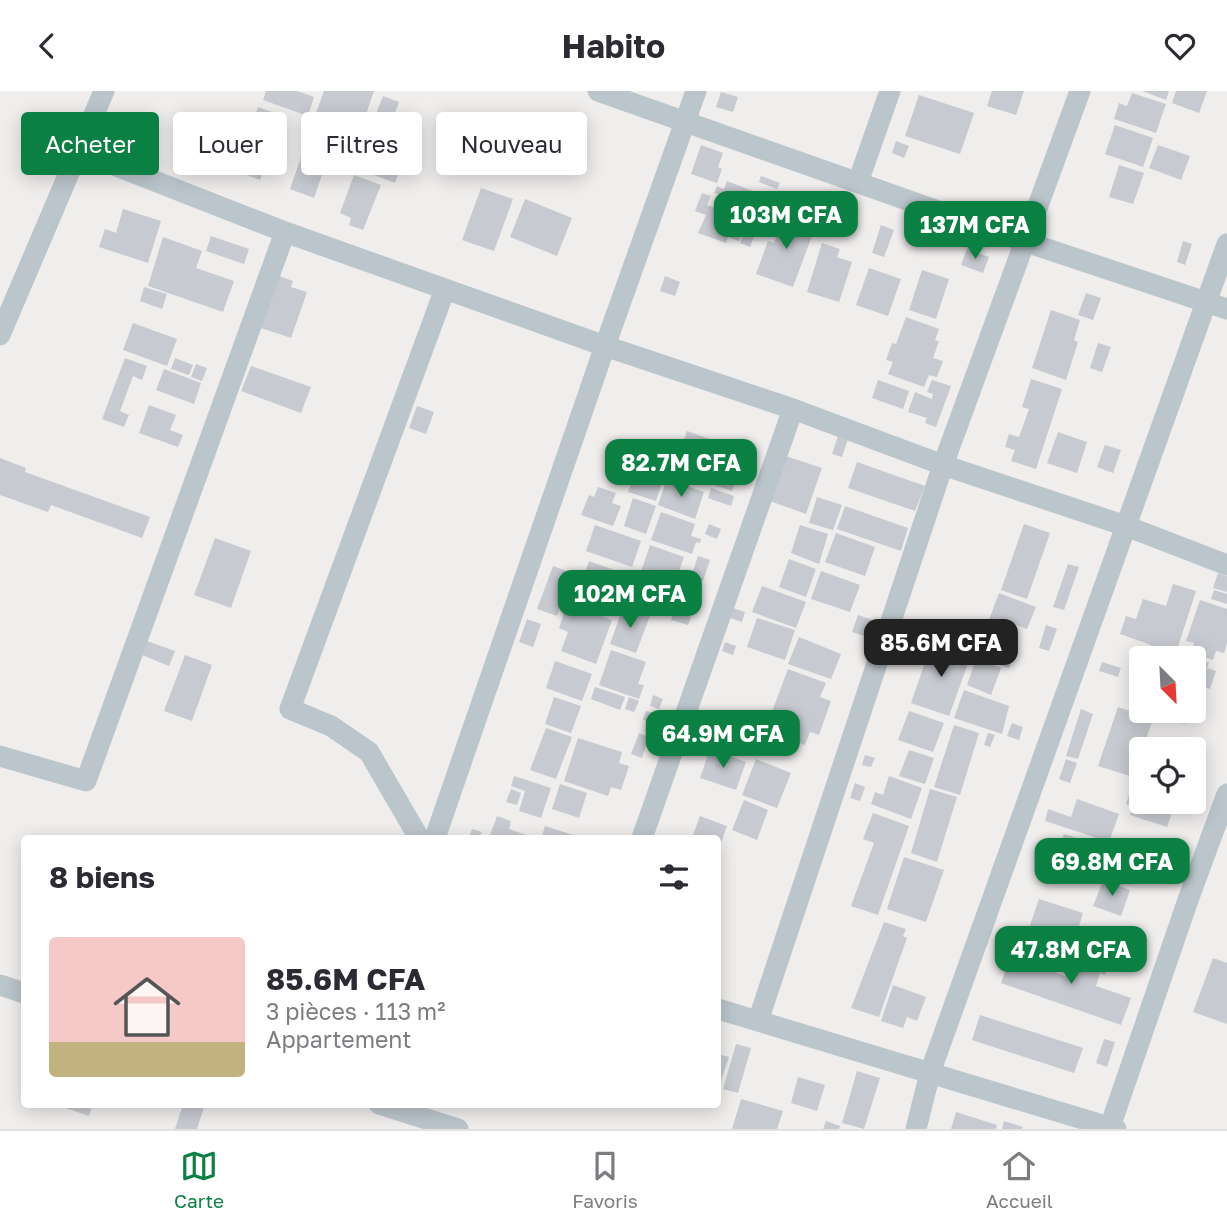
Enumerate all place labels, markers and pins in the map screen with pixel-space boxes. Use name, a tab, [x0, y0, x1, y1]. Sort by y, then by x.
pin: 103M CFA	[714, 191, 858, 251]
pin: 137M CFA	[903, 201, 1047, 261]
pin: 82.7M CFA	[601, 439, 761, 499]
pin: 102M CFA	[558, 571, 702, 630]
pin: 85.6M CFA	[861, 619, 1021, 679]
pin: 64.9M CFA	[643, 711, 803, 770]
pin: 69.8M CFA	[1032, 839, 1192, 898]
pin: 47.8M CFA	[991, 927, 1151, 986]

